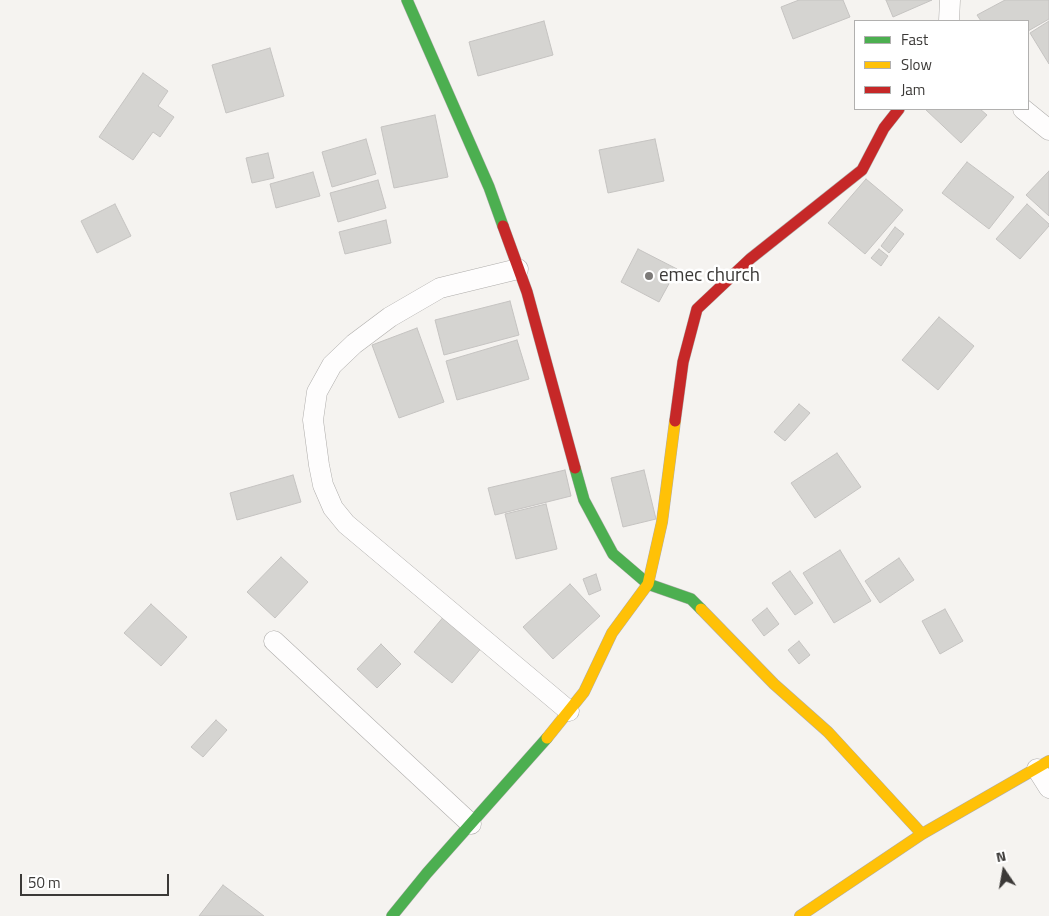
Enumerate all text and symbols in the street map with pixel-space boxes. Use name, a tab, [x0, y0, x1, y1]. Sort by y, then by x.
legend	[854, 20, 1029, 110]
text: Fast	[901, 28, 928, 51]
text: Slow	[901, 53, 932, 76]
text: Jam	[901, 78, 925, 101]
place label: emec church	[659, 265, 760, 287]
marker: emec church	[643, 270, 655, 282]
text: N	[994, 845, 1008, 867]
north arrow	[979, 846, 1029, 896]
scale bar	[22, 864, 171, 896]
text: 50 m	[28, 871, 61, 894]

